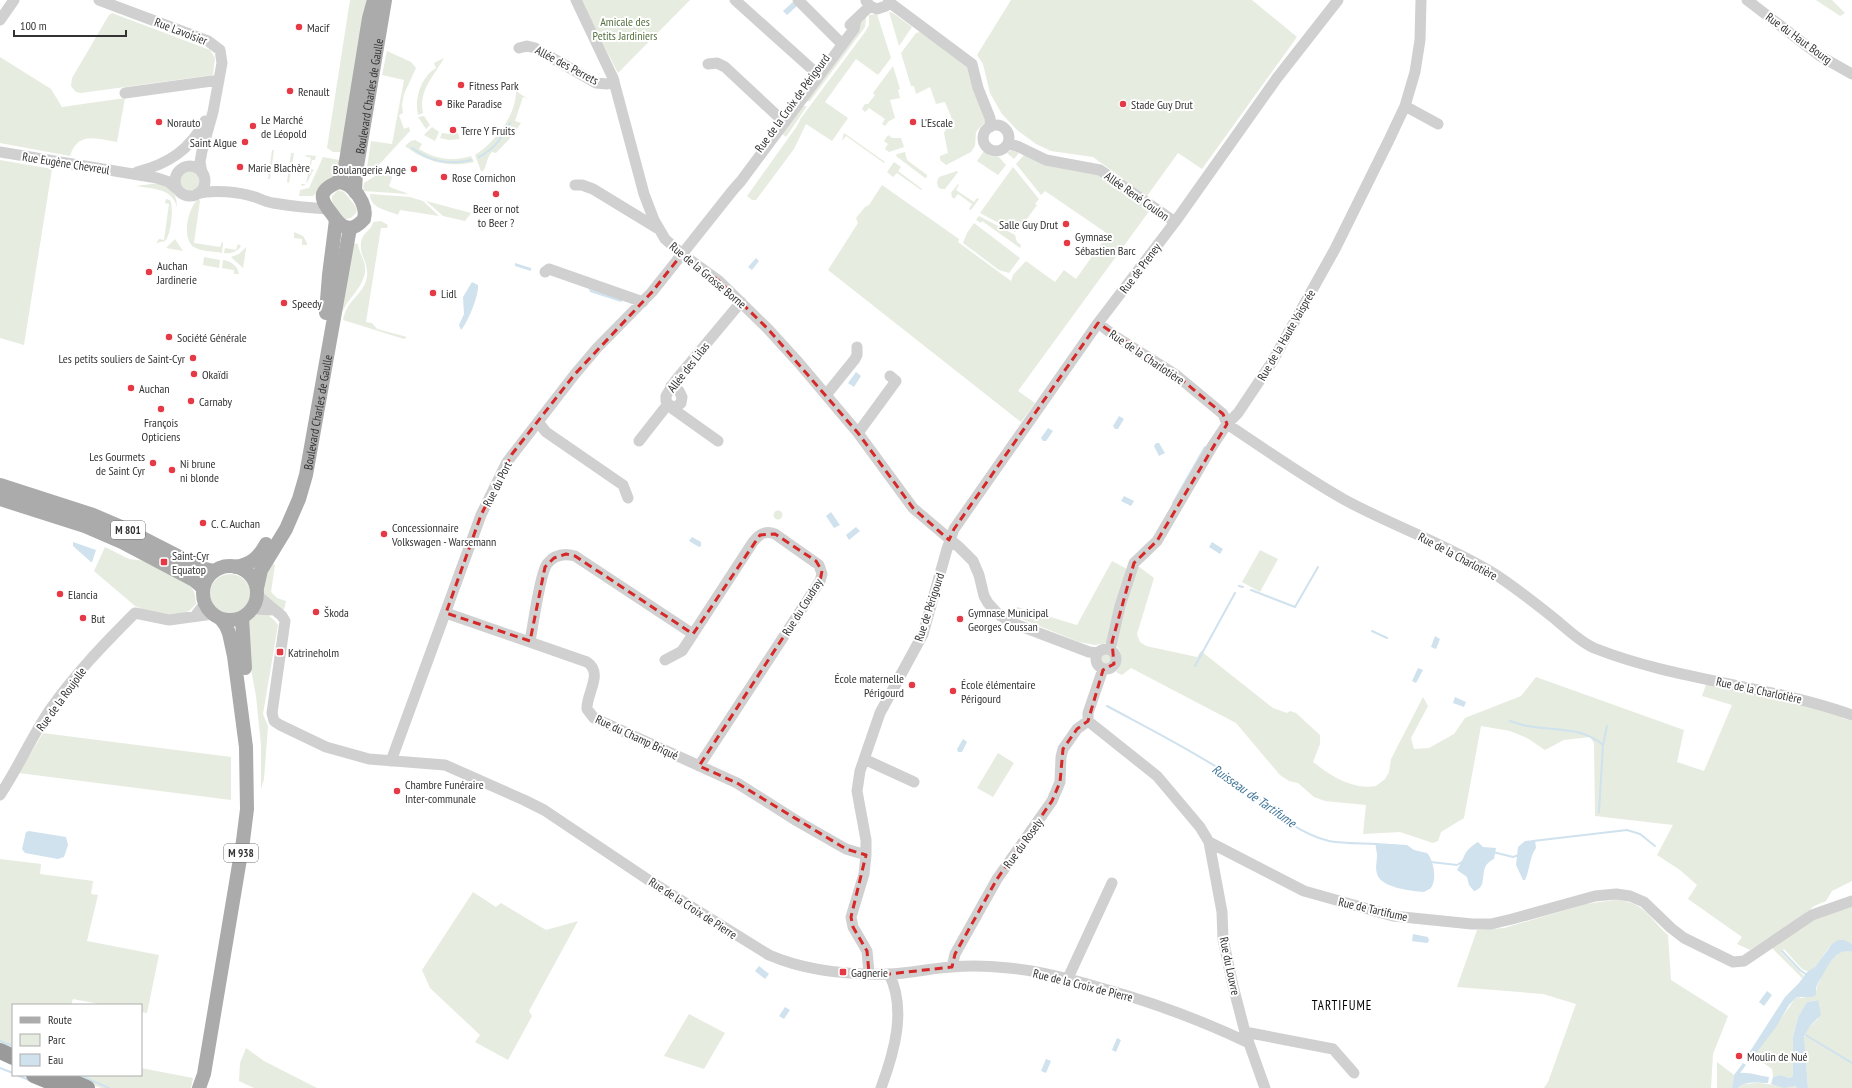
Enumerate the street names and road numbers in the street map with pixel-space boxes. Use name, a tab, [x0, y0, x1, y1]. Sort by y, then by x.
street label: Rue du Haut Bourg	[1763, 9, 1835, 67]
street label: Rue Lavoisier	[152, 14, 210, 48]
street label: Boulevard Charles de Gaulle	[352, 37, 386, 155]
street label: Allée des Perrets	[533, 42, 601, 88]
street label: Rue de la Croix de Périgourd	[751, 51, 833, 155]
street label: Rue Eugène Chevreul	[21, 149, 111, 177]
street label: Allée René Coulon	[1102, 168, 1172, 224]
street label: Rue de la Grosse Borne	[667, 239, 749, 312]
street label: Rue de Preney	[1116, 240, 1164, 296]
street label: Rue de la Haute Vaisprée	[1254, 287, 1318, 383]
street label: Rue de la Charlotière	[1107, 326, 1187, 388]
street label: Allée des Lilas	[664, 339, 712, 395]
street label: Boulevard Charles de Gaulle	[300, 353, 335, 471]
street label: Rue du Port	[479, 458, 515, 509]
road number: M 801	[111, 521, 145, 539]
street label: Rue de la Charlotière	[1416, 529, 1500, 583]
street label: Rue de Périgourd	[911, 571, 947, 643]
street label: Rue du Coudray	[778, 575, 826, 638]
street label: Rue de la Roujolle	[33, 664, 89, 734]
street label: Rue de la Charlotière	[1715, 674, 1803, 706]
street label: Rue du Champ Briqué	[593, 711, 681, 763]
street label: Rue du Rosely	[1000, 815, 1046, 871]
road number: M 938	[224, 844, 258, 862]
street label: Rue de la Croix de Pierre	[646, 874, 740, 942]
street label: Rue de Tartifume	[1337, 894, 1409, 924]
street label: Rue du Louvre	[1217, 936, 1243, 997]
street label: Rue de la Croix de Pierre	[1032, 965, 1134, 1005]

